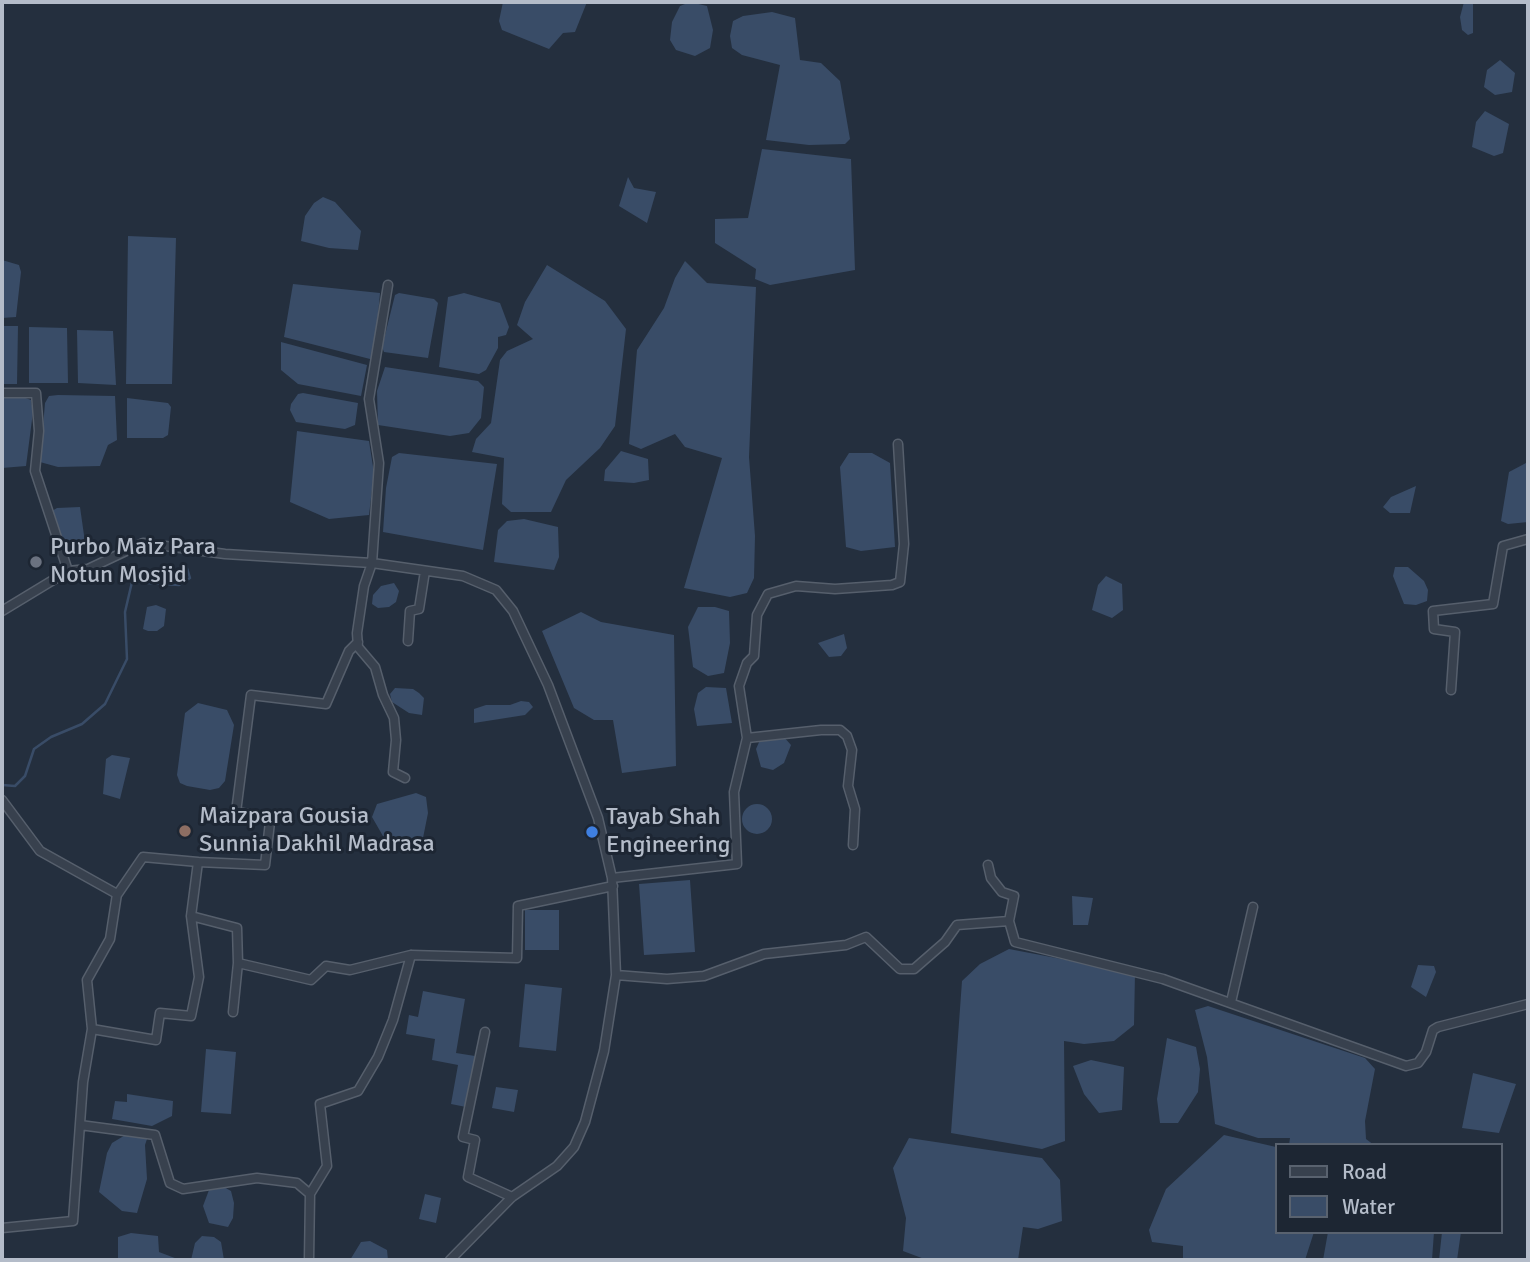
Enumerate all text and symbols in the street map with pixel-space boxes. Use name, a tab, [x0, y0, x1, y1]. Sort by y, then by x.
place label: Purbo Maiz Para Notun Mosjid	[50, 534, 216, 590]
marker: Purbo Maiz Para Notun Mosjid	[28, 554, 44, 570]
place label: Maizpara Gousia Sunnia Dakhil Madrasa	[199, 803, 435, 859]
place label: Tayab Shah Engineering	[606, 804, 730, 860]
marker: Maizpara Gousia Sunnia Dakhil Madrasa	[177, 823, 193, 839]
marker: Tayab Shah Engineering	[584, 824, 600, 840]
legend	[1274, 1143, 1502, 1234]
text: Road	[1342, 1159, 1387, 1185]
text: Water	[1342, 1194, 1395, 1220]

